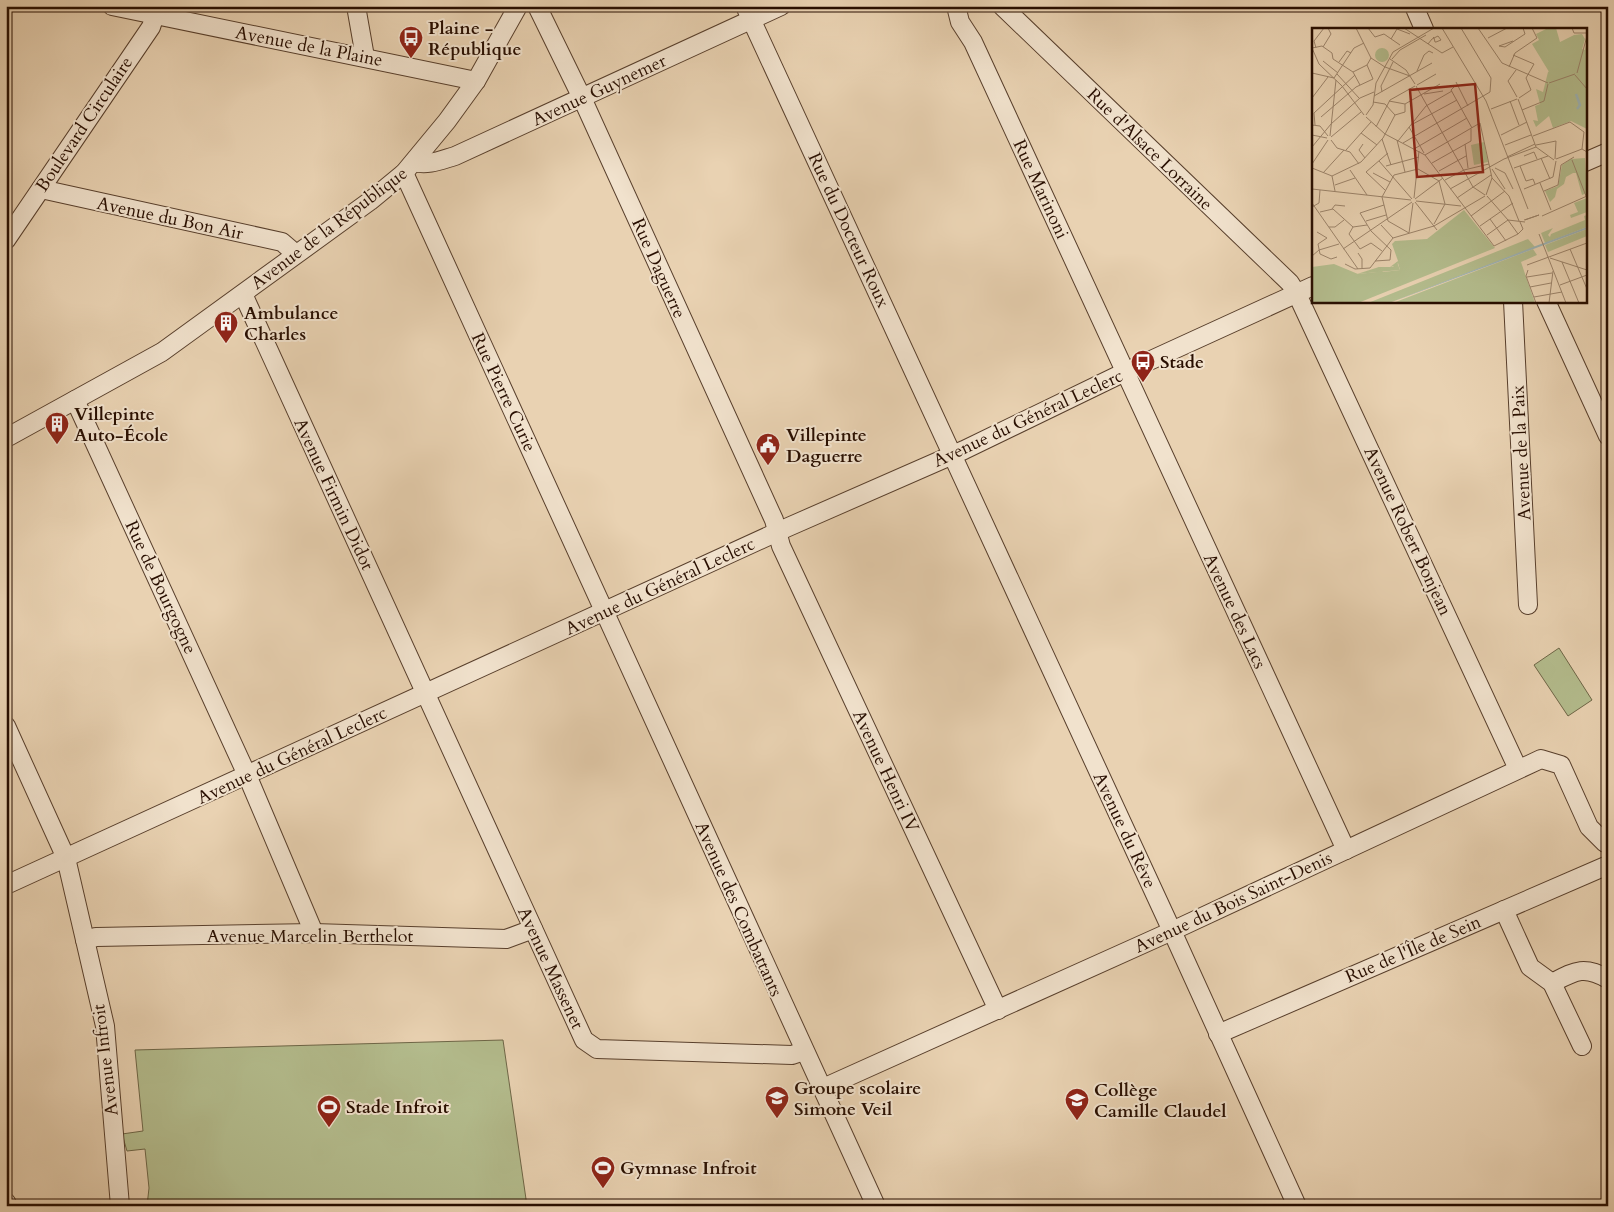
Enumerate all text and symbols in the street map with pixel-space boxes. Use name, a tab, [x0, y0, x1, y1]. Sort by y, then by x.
place label: Plaine - République	[428, 16, 521, 62]
street label: Avenue de la Plaine	[233, 20, 385, 73]
bus stop icon: Plaine - République	[398, 25, 424, 59]
inset map	[1312, 28, 1586, 302]
street label: Avenue Guynemer	[528, 48, 671, 132]
street label: Boulevard Circulaire	[30, 52, 139, 197]
street label: Rue d'Alsace Lorraine	[1081, 83, 1218, 216]
street label: Rue Marinoni	[1007, 135, 1074, 243]
street label: Rue du Docteur Roux	[802, 149, 895, 312]
street label: Avenue de la République	[246, 161, 413, 296]
street label: Avenue du Bon Air	[94, 191, 246, 246]
street label: Rue Daguerre	[625, 214, 692, 322]
place label: Ambulance Charles	[244, 301, 338, 347]
building icon: Ambulance Charles	[213, 310, 239, 344]
street label: Rue Pierre Curie	[465, 329, 542, 456]
bus stop icon: Stade	[1130, 349, 1156, 383]
place label: Stade	[1160, 350, 1204, 375]
street label: Avenue du Général Leclerc	[929, 363, 1127, 473]
street label: Avenue de la Paix	[1505, 385, 1538, 521]
place label: Villepinte Auto-École	[74, 402, 168, 448]
building icon: Villepinte Auto-École	[44, 411, 70, 445]
street label: Avenue Firmin Didot	[287, 414, 380, 575]
place label: Villepinte Daguerre	[786, 423, 867, 469]
public building icon: Villepinte Daguerre	[755, 432, 781, 466]
street label: Avenue Robert Bonjean	[1357, 443, 1458, 620]
street label: Rue de Bourgogne	[119, 516, 202, 658]
street label: Avenue du Général Leclerc	[561, 531, 759, 641]
street label: Avenue des Lacs	[1197, 549, 1272, 673]
street label: Avenue du Général Leclerc	[193, 700, 391, 810]
street label: Avenue Henri IV	[846, 706, 925, 837]
street label: Avenue du Rêve	[1087, 768, 1162, 892]
street label: Avenue des Combattants	[689, 818, 788, 1001]
street label: Avenue du Bois Saint-Denis	[1130, 846, 1336, 959]
street label: Avenue Massenet	[511, 903, 590, 1034]
street label: Rue de l'Île de Sein	[1341, 909, 1486, 989]
street label: Avenue Marcelin Berthelot	[207, 924, 413, 949]
street label: Avenue Infroit	[86, 1002, 125, 1117]
place label: Groupe scolaire Simone Veil	[794, 1076, 921, 1122]
place label: Collège Camille Claudel	[1094, 1078, 1227, 1124]
school or university icon: Groupe scolaire Simone Veil	[764, 1085, 790, 1119]
school or university icon: Collège Camille Claudel	[1064, 1087, 1090, 1121]
sports icon: Stade Infroit	[316, 1094, 342, 1128]
place label: Stade Infroit	[346, 1095, 450, 1120]
sports icon: Gymnase Infroit	[590, 1155, 616, 1189]
place label: Gymnase Infroit	[620, 1156, 757, 1181]

